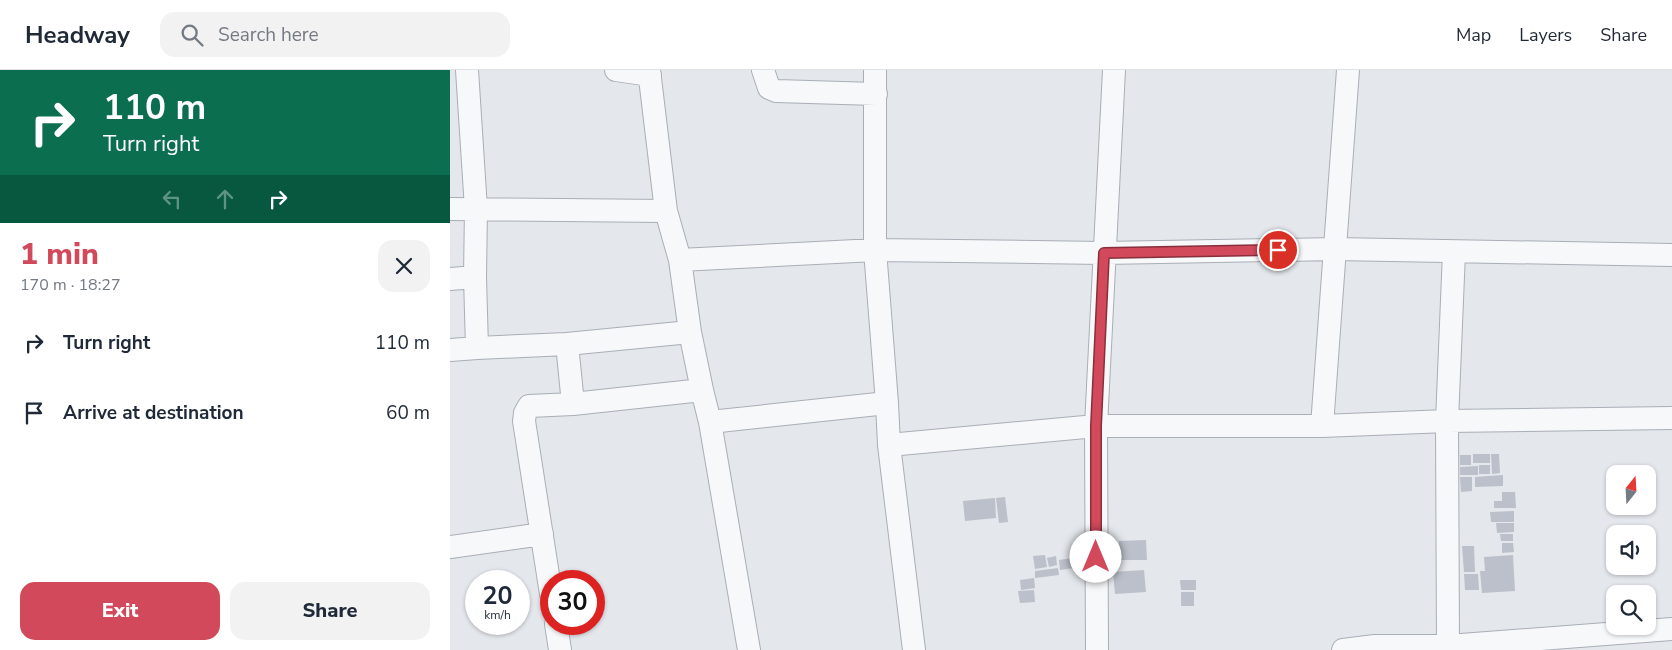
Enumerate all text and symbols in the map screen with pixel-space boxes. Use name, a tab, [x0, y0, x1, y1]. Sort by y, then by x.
search box	[160, 12, 510, 57]
text: Headway	[25, 19, 130, 51]
icon: search	[178, 21, 206, 49]
text: Search here	[218, 22, 319, 48]
text: Map	[1456, 23, 1491, 47]
text: Layers	[1519, 23, 1572, 47]
text: Share	[1600, 23, 1647, 47]
text: 110 m	[103, 84, 206, 131]
icon: right	[20, 90, 85, 155]
text: Turn right	[103, 129, 199, 159]
icon: left	[158, 185, 186, 213]
icon: ahead	[211, 185, 239, 213]
icon: right	[264, 185, 292, 213]
pin	[1257, 229, 1299, 271]
text: 1 min	[20, 234, 99, 275]
icon: arrive	[1264, 236, 1292, 264]
button: close	[378, 240, 430, 292]
text: 170 m · 18:27	[20, 274, 121, 296]
icon: right	[20, 329, 48, 357]
text: Turn right	[63, 330, 150, 356]
text: 110 m	[375, 330, 430, 356]
icon: arrive	[20, 399, 48, 427]
text: Arrive at destination	[63, 400, 244, 426]
text: 60 m	[386, 400, 430, 426]
north arrow	[1606, 465, 1656, 515]
map controls	[1606, 465, 1656, 635]
button: sound	[1606, 525, 1656, 575]
position arrow	[1069, 530, 1121, 582]
speed limit sign: 30	[540, 570, 605, 635]
text: 20	[482, 579, 513, 613]
button: Exit	[20, 582, 220, 640]
button: Share	[230, 582, 430, 640]
button: search	[1606, 585, 1656, 635]
text: km/h	[484, 607, 511, 623]

